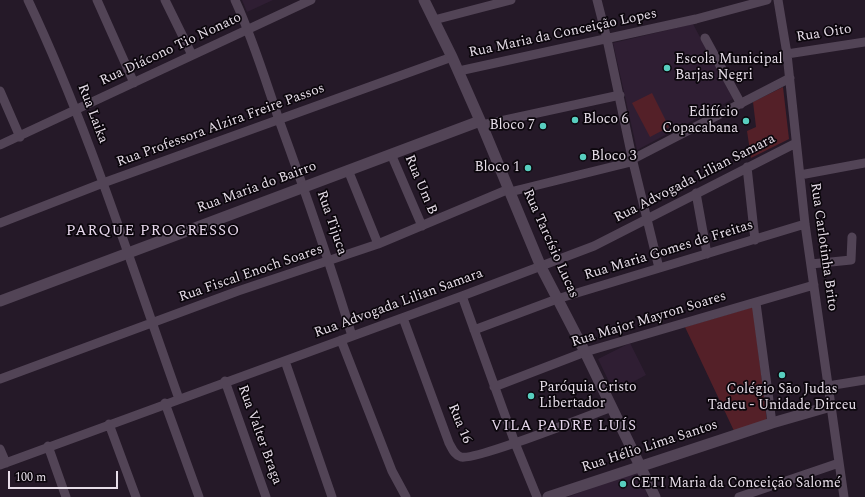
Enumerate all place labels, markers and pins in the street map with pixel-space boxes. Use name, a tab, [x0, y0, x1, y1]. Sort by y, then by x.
place label: Escola Municipal Barjas Negri	[675, 52, 783, 84]
marker: Escola Municipal Barjas Negri	[662, 63, 672, 73]
place label: Edifício Copacabana	[662, 105, 738, 138]
place label: Bloco 6	[583, 112, 629, 128]
marker: Bloco 6	[570, 115, 580, 125]
marker: Edifício Copacabana	[741, 116, 751, 126]
place label: Bloco 7	[489, 118, 535, 134]
marker: Bloco 7	[538, 121, 548, 131]
place label: Bloco 3	[591, 149, 637, 165]
marker: Bloco 3	[578, 152, 588, 162]
place label: Bloco 1	[474, 160, 520, 176]
marker: Bloco 1	[523, 163, 533, 173]
marker: Colégio São Judas Tadeu - Unidade Dirceu	[777, 370, 787, 380]
place label: Paróquia Cristo Libertador	[539, 380, 637, 412]
place label: Colégio São Judas Tadeu - Unidade Dirceu	[708, 382, 856, 414]
marker: Paróquia Cristo Libertador	[526, 391, 536, 401]
place label: CETI Maria da Conceição Salomé	[631, 476, 841, 492]
marker: CETI Maria da Conceição Salomé	[618, 479, 628, 489]

